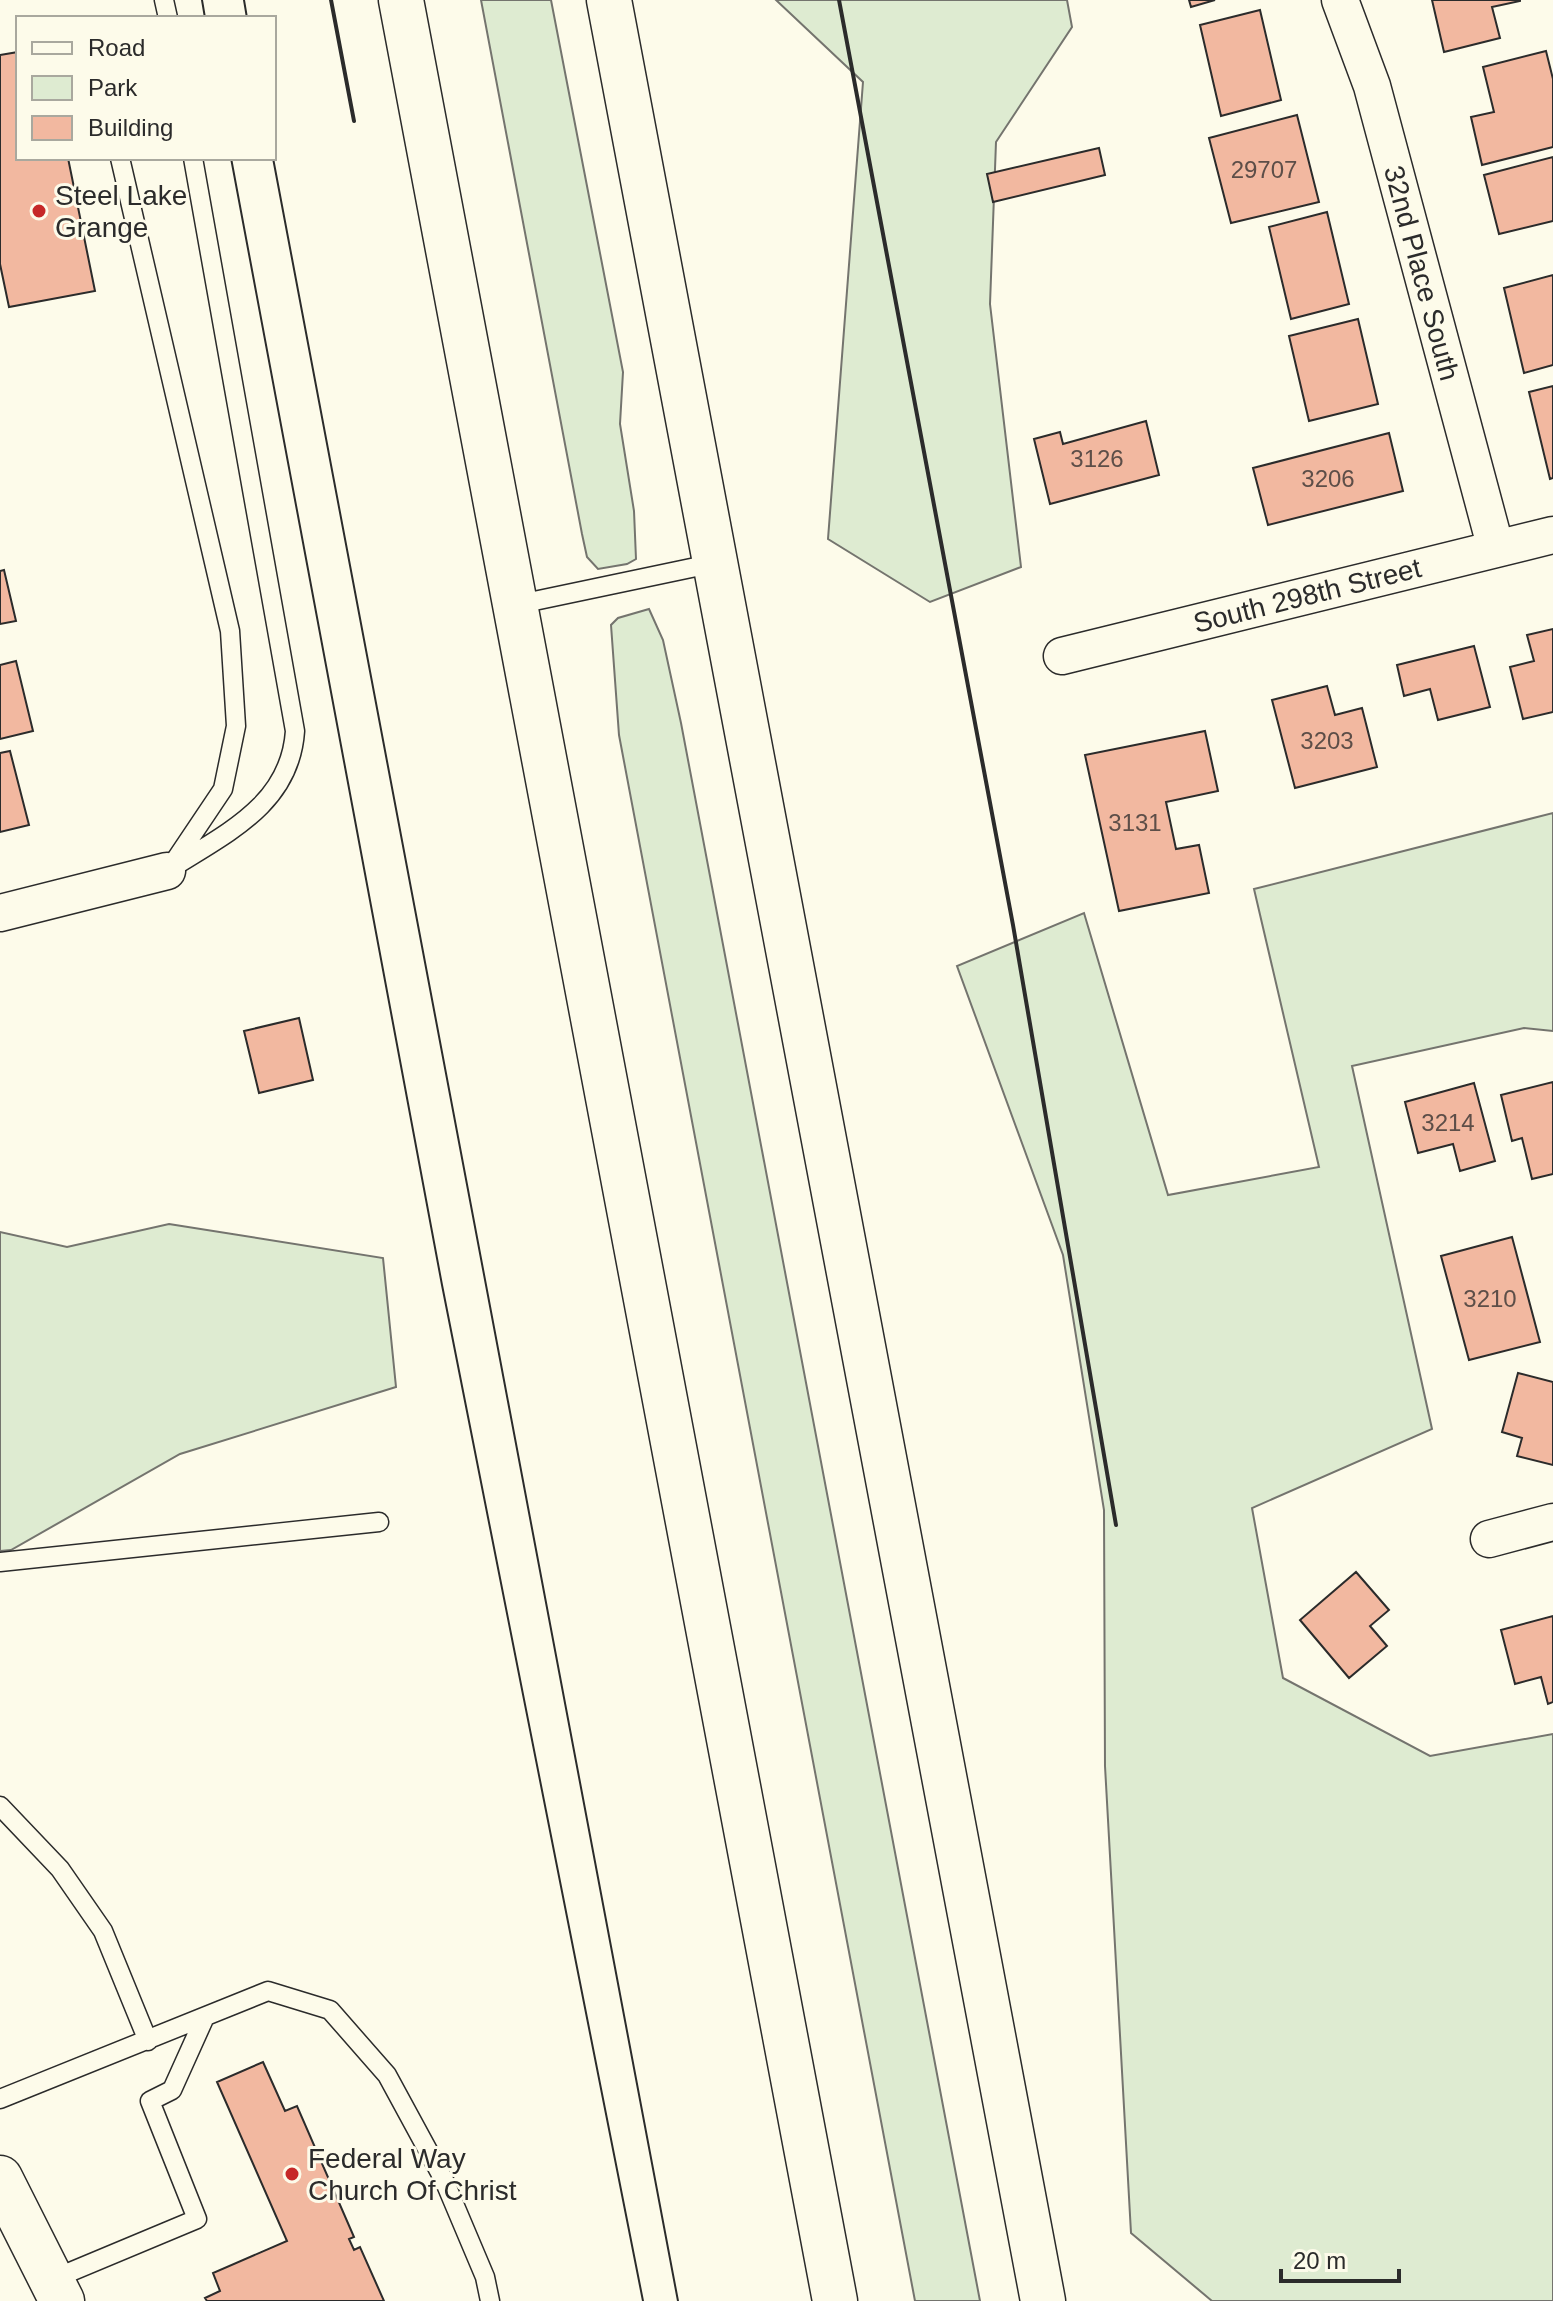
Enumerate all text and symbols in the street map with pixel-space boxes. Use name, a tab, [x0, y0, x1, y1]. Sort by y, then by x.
legend	[16, 16, 276, 160]
text: Road	[88, 34, 145, 61]
text: Park	[88, 74, 138, 101]
text: Building	[88, 114, 173, 141]
house number: 29707	[1231, 156, 1297, 183]
street label: 32nd Place South	[1378, 162, 1465, 384]
place label: Steel Lake Grange	[55, 180, 187, 243]
marker: Steel Lake Grange	[30, 202, 48, 220]
house number: 3126	[1070, 445, 1124, 472]
house number: 3206	[1301, 465, 1355, 492]
street label: South 298th Street	[1190, 552, 1424, 639]
house number: 3203	[1300, 727, 1354, 754]
house number: 3131	[1108, 809, 1162, 836]
house number: 3214	[1421, 1109, 1475, 1136]
house number: 3210	[1463, 1285, 1517, 1312]
place label: Federal Way Church Of Christ	[308, 2143, 517, 2206]
marker: Federal Way Church Of Christ	[283, 2165, 301, 2183]
scale bar	[1281, 2233, 1399, 2283]
text: 20 m	[1293, 2247, 1346, 2274]

